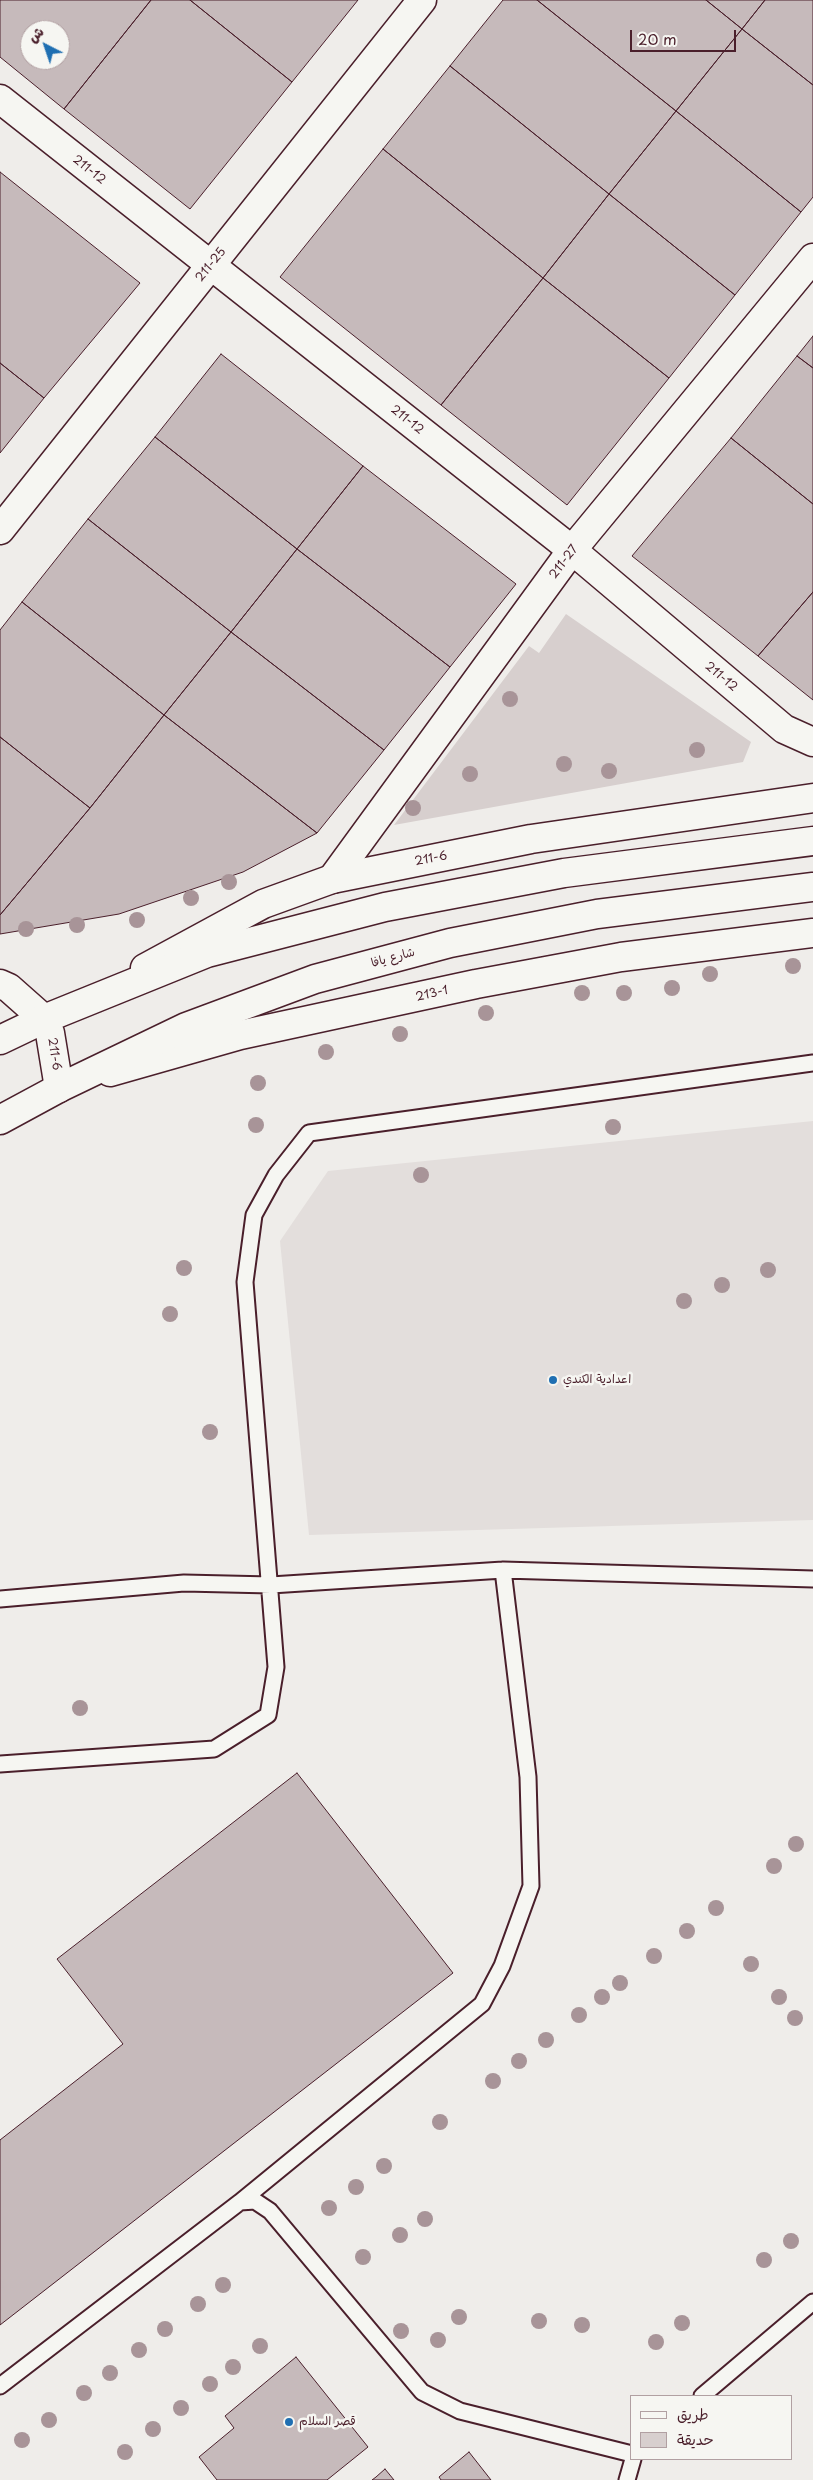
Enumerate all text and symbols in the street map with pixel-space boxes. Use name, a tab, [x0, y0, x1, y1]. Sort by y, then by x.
north arrow	[20, 20, 70, 70]
scale bar	[633, 20, 739, 52]
text: ش	[23, 21, 48, 47]
text: 20 m	[638, 27, 677, 50]
street label: 211-12	[70, 153, 108, 187]
street label: 211-25	[193, 245, 229, 285]
street label: 211-12	[388, 403, 426, 437]
street label: 211-27	[547, 542, 581, 582]
street label: 211-12	[702, 659, 740, 695]
street label: 211-6	[414, 849, 448, 869]
street label: شارع يافا	[369, 945, 417, 971]
street label: 213-1	[414, 983, 450, 1005]
street label: 211-6	[44, 1037, 64, 1071]
place label: اعدادية الكندي	[563, 1373, 631, 1387]
marker: اعدادية الكندي	[547, 1374, 559, 1386]
legend	[630, 2395, 793, 2460]
text: طريق	[677, 2402, 709, 2425]
place label: قصر السلام	[299, 2415, 356, 2429]
marker: قصر السلام	[283, 2416, 295, 2428]
text: حديقة	[677, 2427, 714, 2450]

